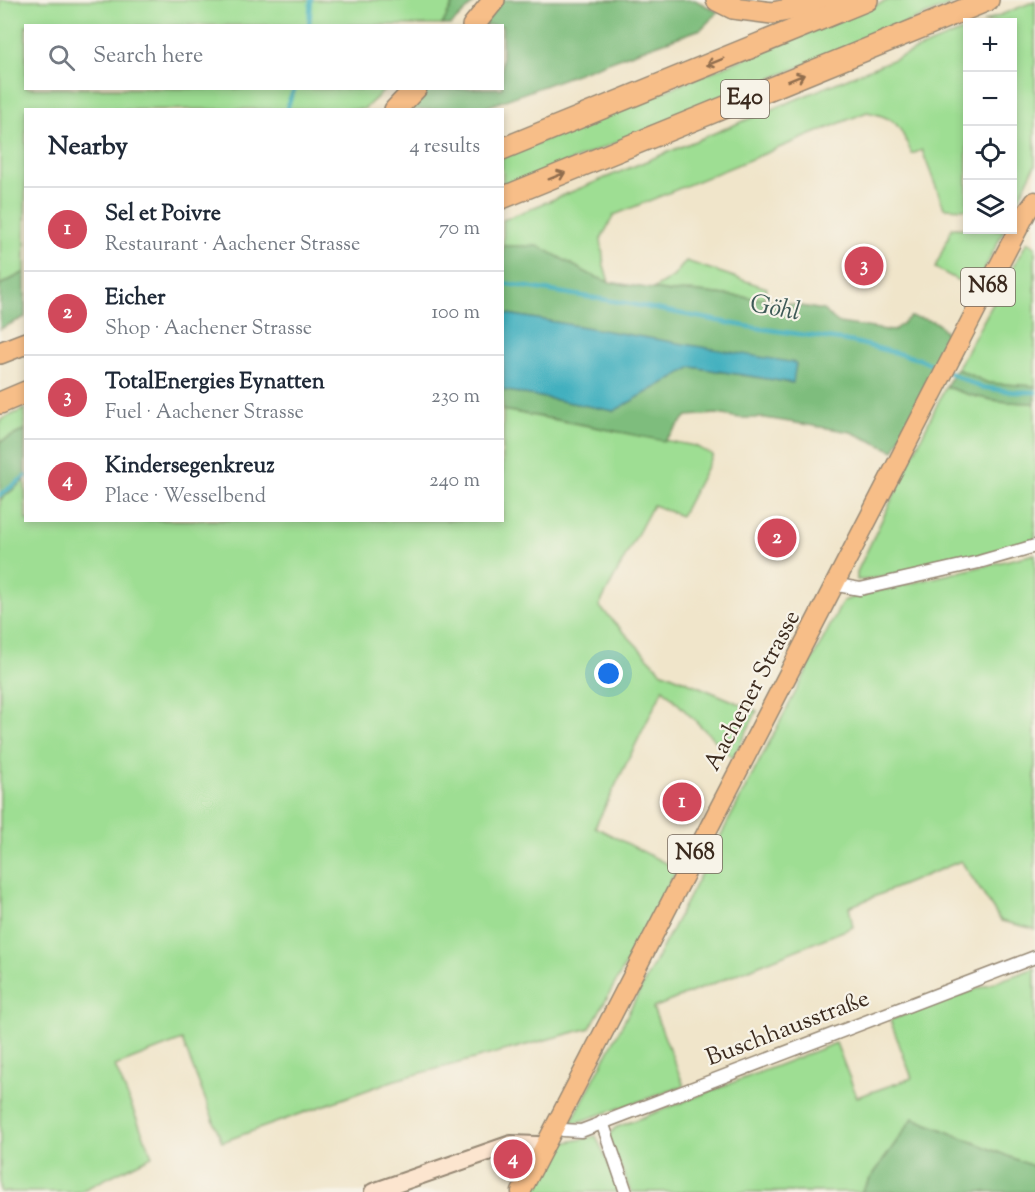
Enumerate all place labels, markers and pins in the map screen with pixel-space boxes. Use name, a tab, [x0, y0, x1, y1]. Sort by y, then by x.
pin: 3	[844, 244, 884, 288]
pin: 2	[758, 516, 796, 560]
pin: 1	[662, 780, 702, 824]
pin: 4	[494, 1136, 532, 1182]

